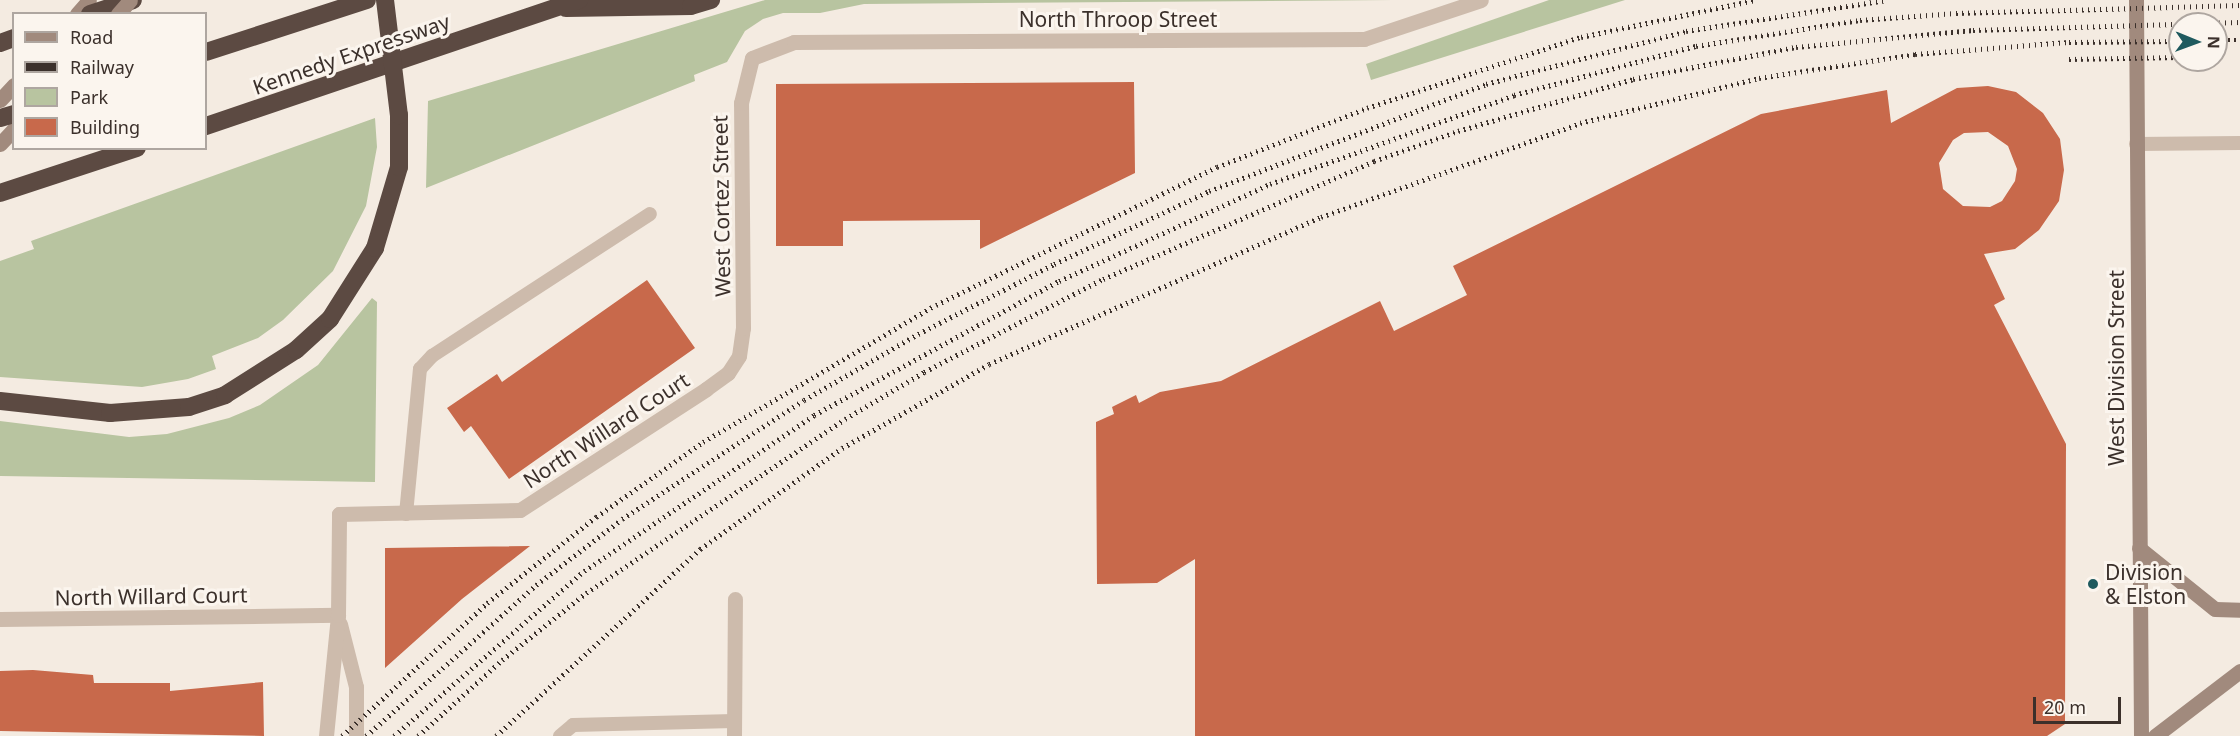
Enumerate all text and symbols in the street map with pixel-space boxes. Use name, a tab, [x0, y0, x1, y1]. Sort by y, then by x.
street label: North Throop Street	[1019, 6, 1217, 32]
street label: Kennedy Expressway	[249, 8, 453, 100]
legend	[12, 12, 207, 150]
north arrow	[2168, 12, 2228, 72]
text: Road	[70, 25, 113, 49]
text: N	[2203, 36, 2225, 49]
text: Railway	[70, 55, 134, 79]
text: Park	[70, 85, 108, 109]
text: Building	[70, 115, 140, 139]
street label: West Cortez Street	[707, 115, 735, 297]
street label: West Division Street	[2103, 270, 2129, 466]
street label: North Willard Court	[518, 367, 694, 493]
place label: Division & Elston	[2105, 559, 2186, 609]
marker: Division & Elston	[2086, 577, 2100, 591]
street label: North Willard Court	[54, 582, 248, 610]
scale bar	[2036, 685, 2124, 723]
text: 20 m	[2044, 695, 2086, 719]

